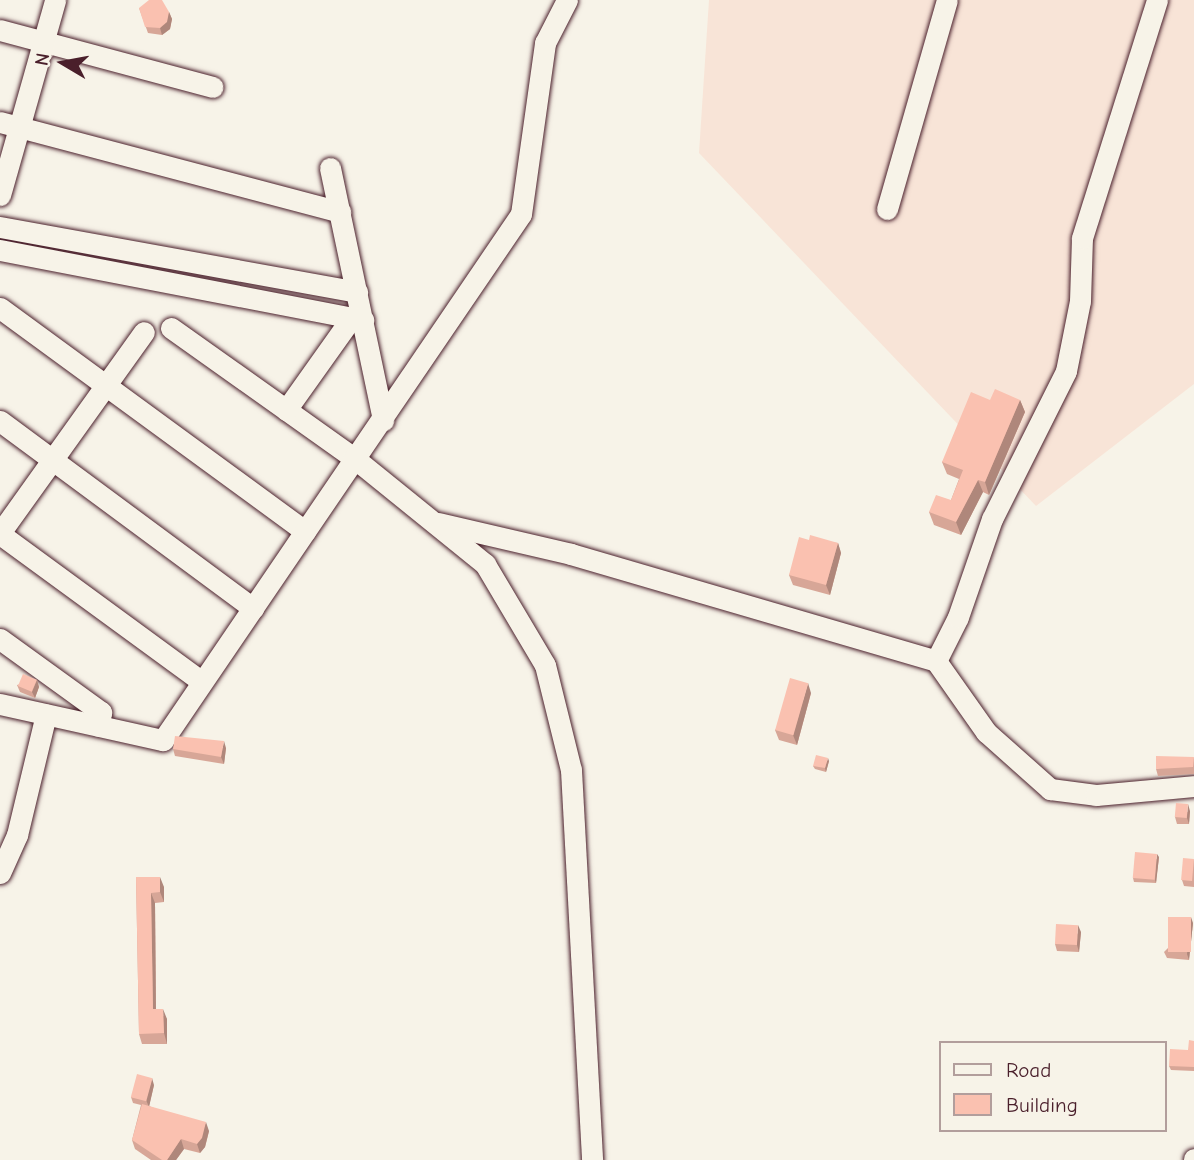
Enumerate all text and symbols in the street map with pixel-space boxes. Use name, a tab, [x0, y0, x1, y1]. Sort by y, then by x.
north arrow	[28, 28, 98, 98]
text: N	[30, 51, 54, 67]
legend	[939, 1041, 1166, 1132]
text: Road	[1006, 1058, 1051, 1082]
text: Building	[1006, 1093, 1078, 1117]

